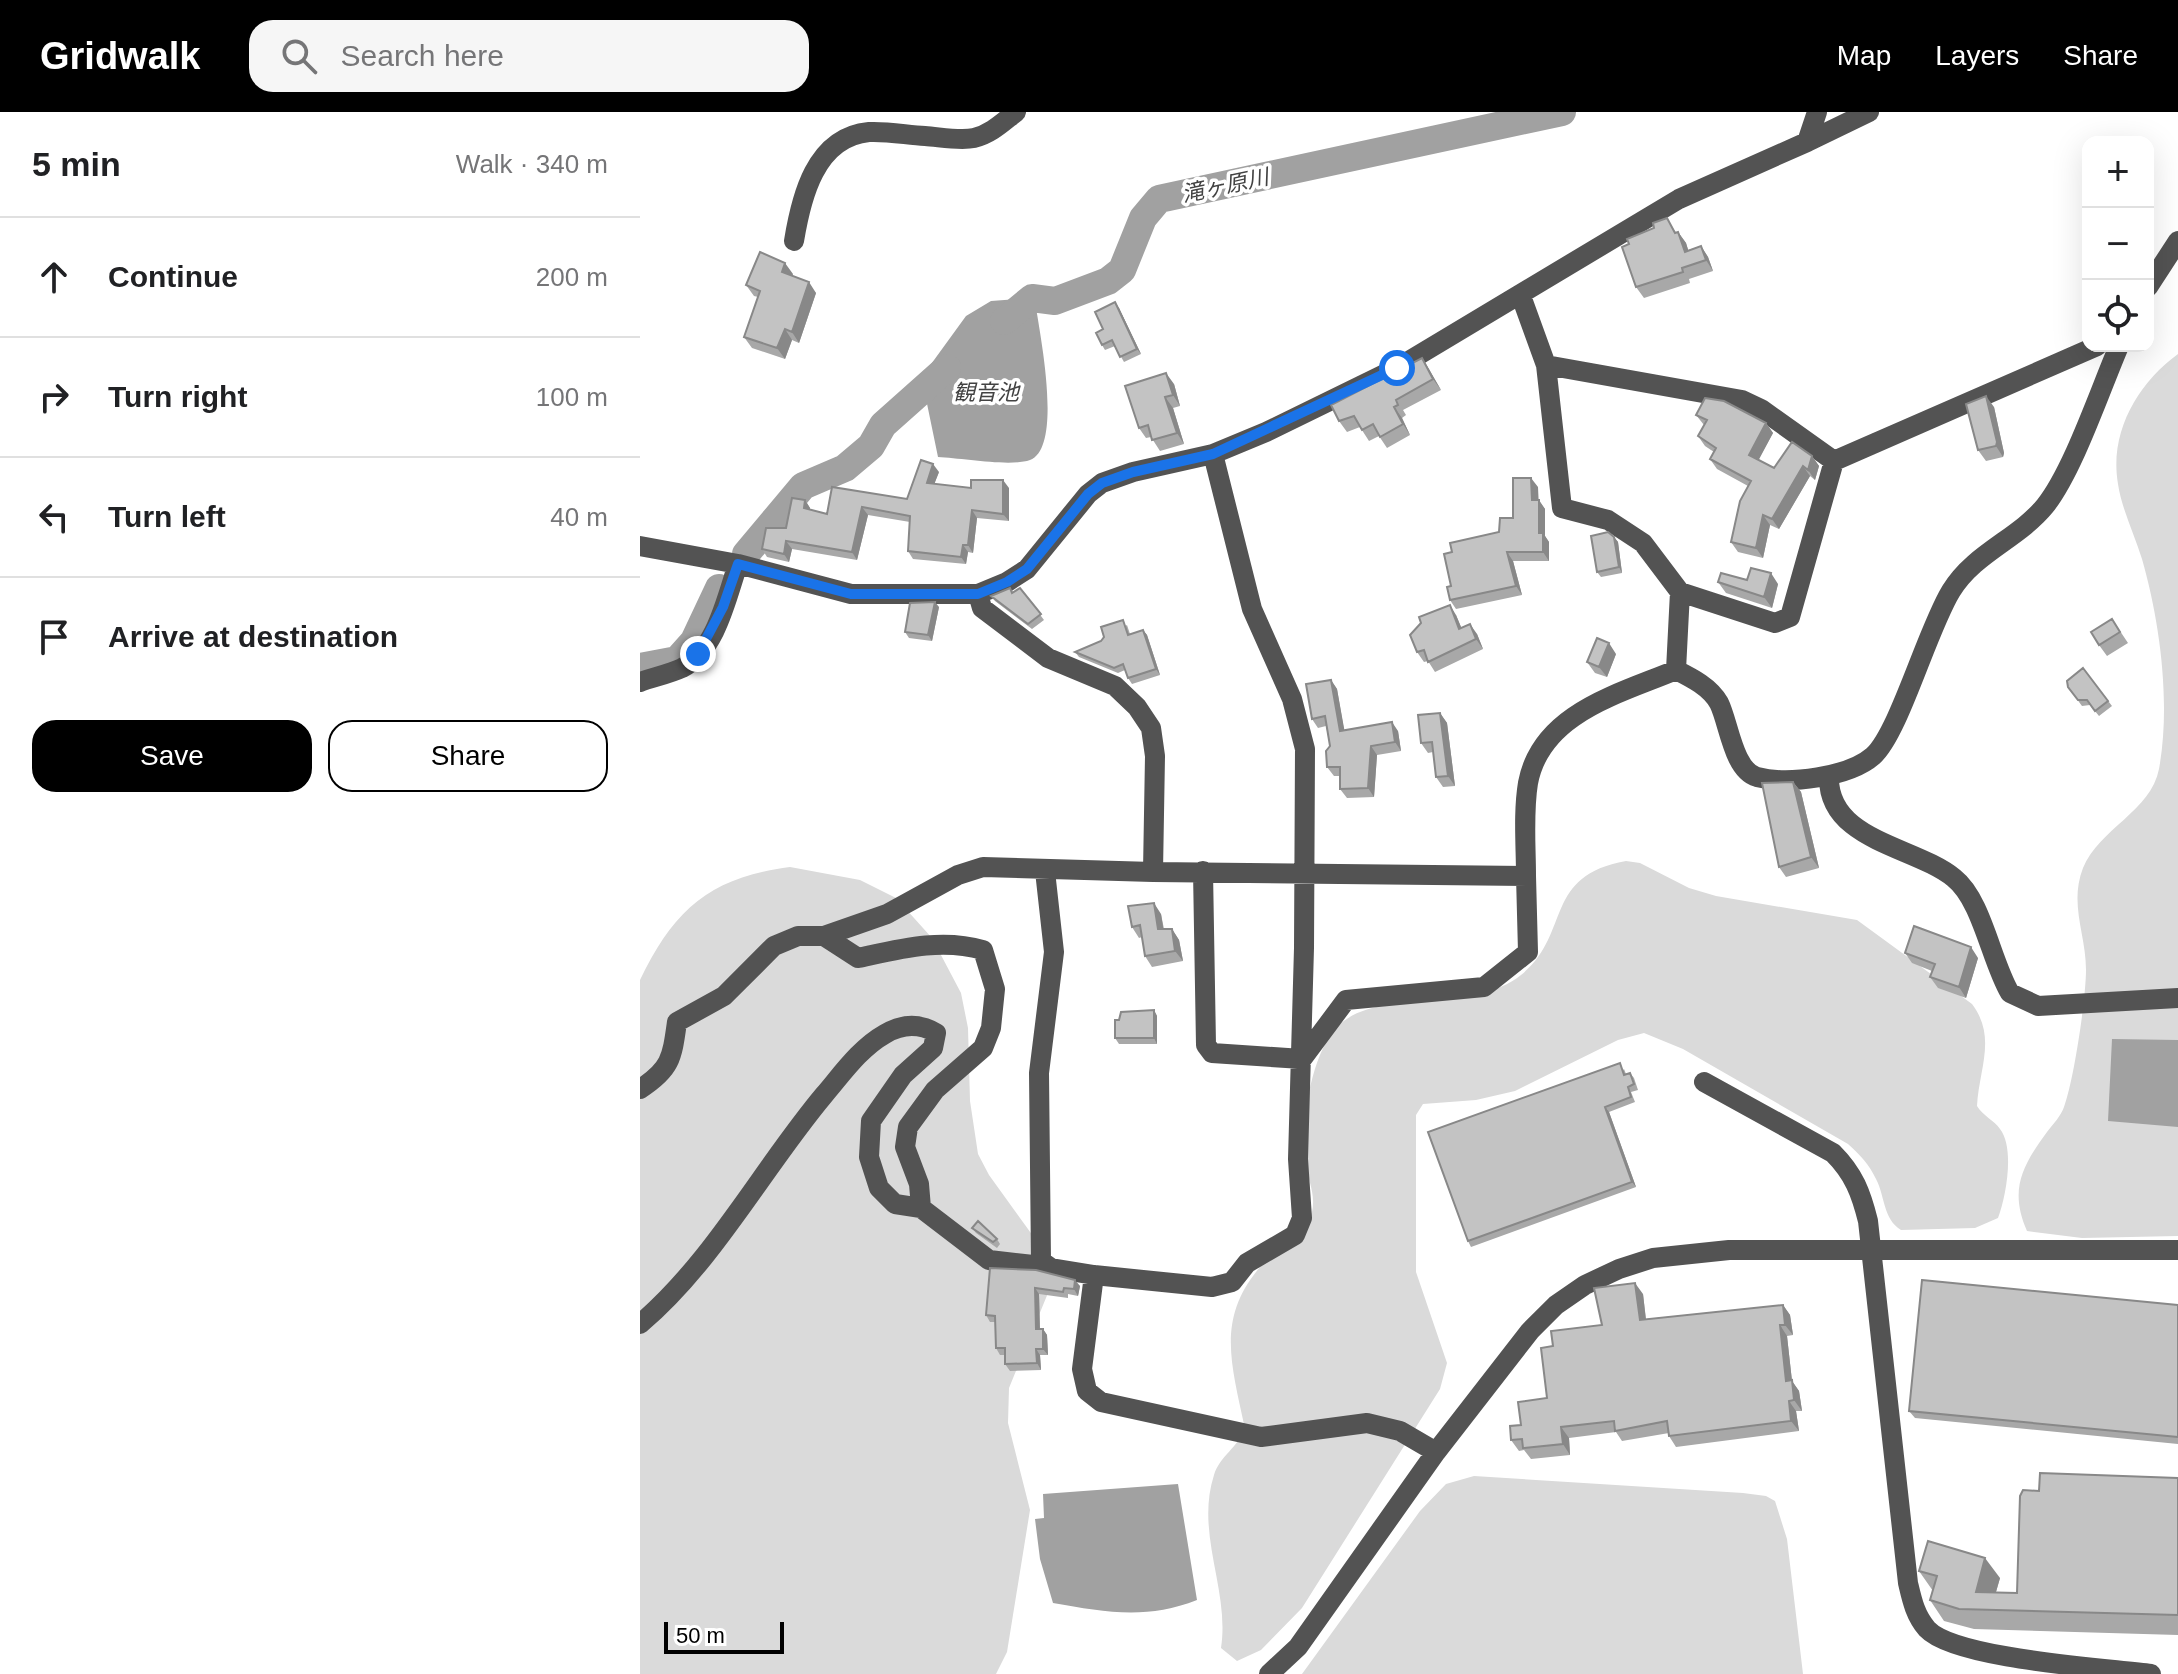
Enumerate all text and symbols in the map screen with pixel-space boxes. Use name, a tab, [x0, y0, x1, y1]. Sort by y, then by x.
search box	[249, 20, 809, 92]
icon: search	[277, 34, 321, 78]
text: Gridwalk	[40, 35, 201, 77]
text: Search here	[341, 39, 504, 72]
text: Map	[1837, 40, 1891, 71]
text: Layers	[1935, 40, 2019, 71]
text: Share	[2063, 40, 2138, 71]
map controls	[2082, 136, 2154, 352]
button: +	[2082, 136, 2154, 208]
text: 5 min	[32, 145, 121, 183]
text: Walk · 340 m	[456, 149, 608, 179]
water label: 滝ヶ原川	[1179, 164, 1273, 207]
button: −	[2082, 208, 2154, 280]
icon: ahead	[32, 255, 76, 299]
text: Continue	[108, 260, 238, 293]
text: 200 m	[536, 262, 608, 292]
button: locate	[2082, 280, 2154, 352]
route start	[1379, 350, 1415, 386]
icon: right	[32, 375, 76, 419]
text: Turn right	[108, 380, 247, 413]
water label: 観音池	[953, 380, 1021, 405]
text: 100 m	[536, 382, 608, 412]
icon: left	[32, 495, 76, 539]
text: Turn left	[108, 500, 226, 533]
text: 40 m	[550, 502, 608, 532]
icon: arrive	[32, 615, 76, 659]
text: Arrive at destination	[108, 620, 398, 653]
route end	[680, 636, 716, 672]
button: Save	[32, 720, 312, 792]
button: Share	[328, 720, 608, 792]
scale bar	[664, 1618, 784, 1654]
text: 50 m	[676, 1623, 725, 1648]

